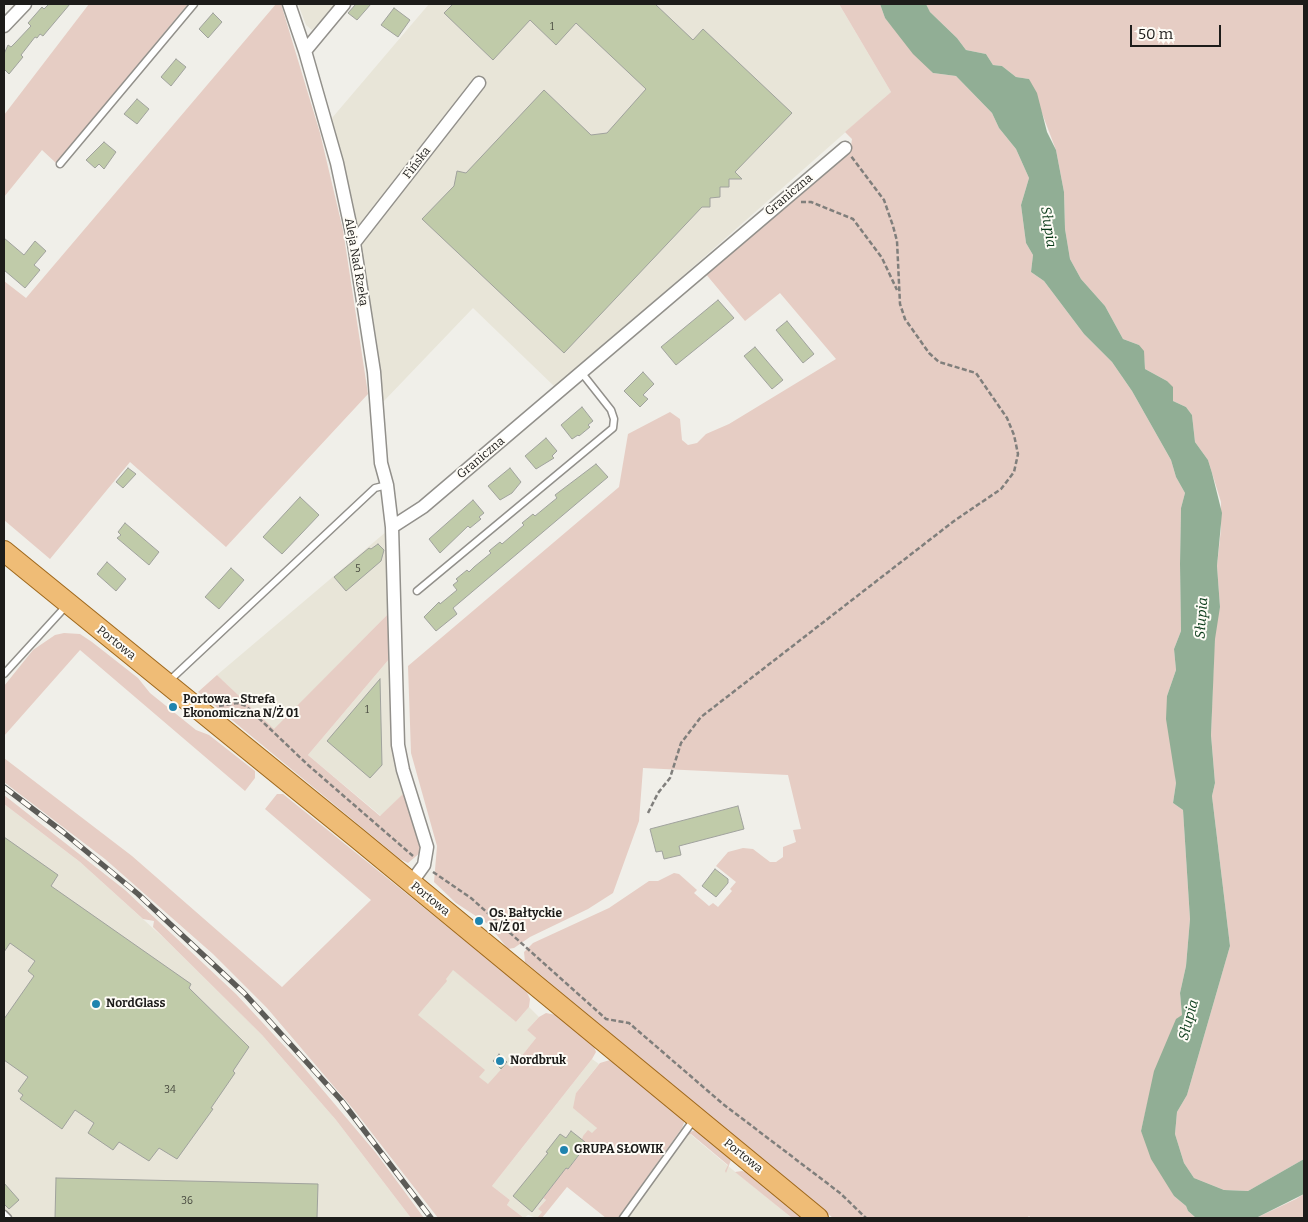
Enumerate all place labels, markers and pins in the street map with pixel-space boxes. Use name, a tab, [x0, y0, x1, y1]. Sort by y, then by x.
place label: Portowa - Strefa Ekonomiczna N/Ż 01	[183, 693, 299, 721]
marker: Portowa - Strefa Ekonomiczna N/Ż 01	[167, 701, 179, 713]
place label: Os. Bałtyckie N/Ż 01	[489, 907, 562, 935]
marker: Os. Bałtyckie N/Ż 01	[473, 915, 485, 927]
place label: NordGlass	[106, 997, 165, 1011]
marker: NordGlass	[90, 998, 102, 1010]
place label: Nordbruk	[510, 1054, 566, 1068]
marker: Nordbruk	[494, 1055, 506, 1067]
place label: GRUPA SŁOWIK	[574, 1143, 664, 1157]
marker: GRUPA SŁOWIK	[558, 1144, 570, 1156]

